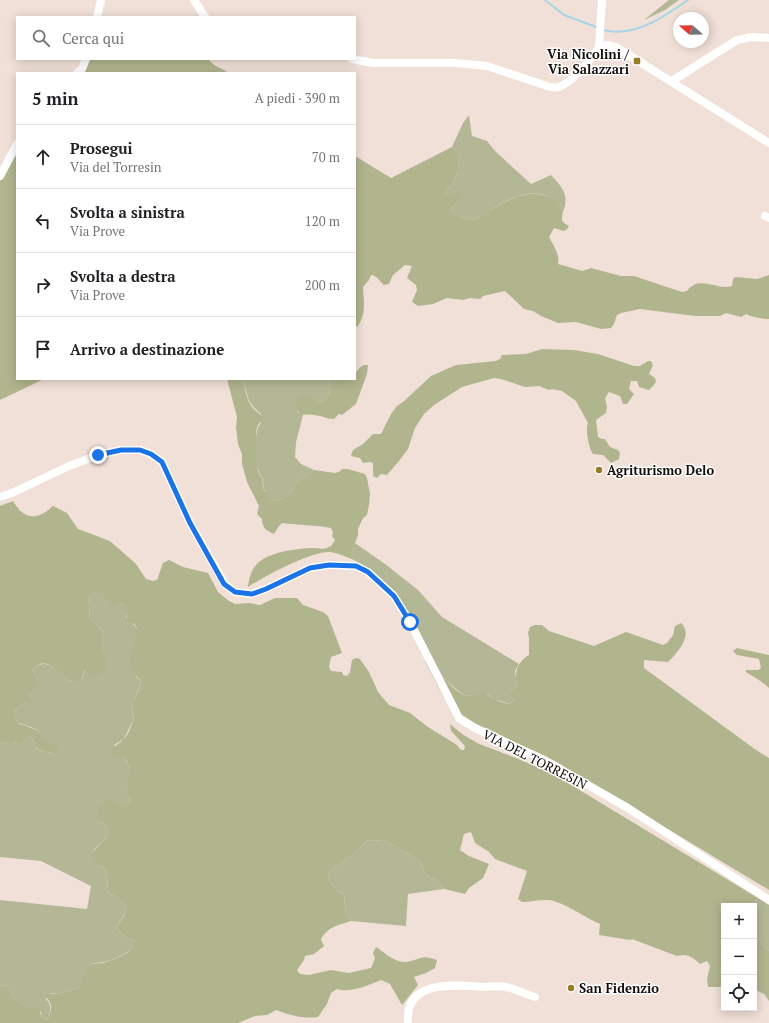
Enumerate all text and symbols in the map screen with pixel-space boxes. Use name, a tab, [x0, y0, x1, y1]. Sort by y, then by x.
north arrow	[673, 12, 709, 48]
search box	[16, 16, 356, 60]
icon: search	[30, 27, 52, 49]
text: Cerca qui	[62, 28, 124, 48]
place label: Via Nicolini / Via Salazzari	[547, 45, 630, 78]
marker: Via Nicolini / Via Salazzari	[632, 56, 642, 66]
text: 5 min	[32, 87, 79, 110]
text: A piedi · 390 m	[255, 89, 340, 107]
text: Prosegui	[70, 138, 133, 158]
icon: ahead	[32, 146, 54, 168]
text: 70 m	[312, 148, 340, 166]
text: Via del Torresin	[70, 158, 162, 176]
text: Svolta a sinistra	[70, 202, 185, 222]
icon: left	[32, 210, 54, 232]
text: 120 m	[305, 212, 340, 230]
text: Via Prove	[70, 222, 125, 240]
text: Svolta a destra	[70, 266, 176, 286]
icon: right	[32, 274, 54, 296]
text: 200 m	[305, 276, 340, 294]
text: Via Prove	[70, 286, 125, 304]
icon: arrive	[32, 338, 54, 360]
text: Arrivo a destinazione	[70, 339, 224, 359]
route end	[89, 446, 107, 464]
place label: Agriturismo Delo	[607, 461, 714, 479]
marker: Agriturismo Delo	[594, 465, 604, 475]
route start	[401, 613, 419, 631]
street label: VIA DEL TORRESIN	[480, 725, 591, 793]
map controls	[721, 903, 757, 1011]
button: +	[721, 903, 757, 939]
button: −	[721, 939, 757, 975]
button: locate	[721, 975, 757, 1011]
place label: San Fidenzio	[579, 979, 659, 997]
marker: San Fidenzio	[566, 983, 576, 993]

